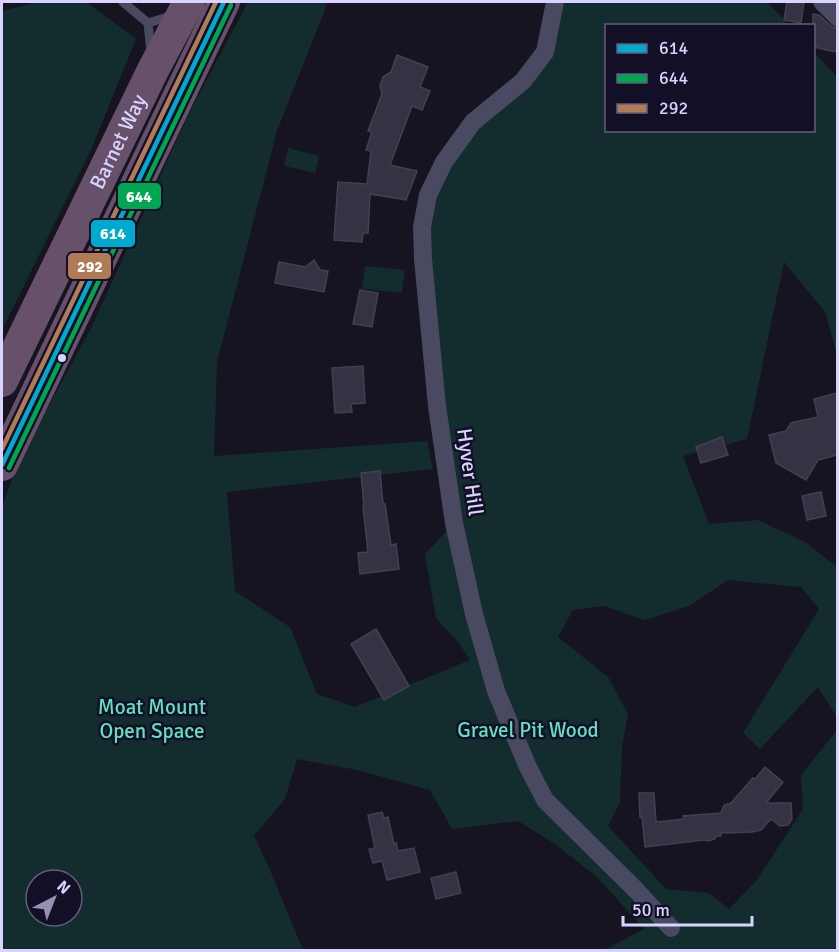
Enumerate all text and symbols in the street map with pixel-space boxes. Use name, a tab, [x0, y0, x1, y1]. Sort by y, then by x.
legend	[605, 24, 815, 132]
text: 614	[659, 37, 688, 59]
text: 644	[659, 67, 688, 89]
street label: Barnet Way	[84, 90, 152, 193]
text: 292	[659, 97, 688, 119]
line badge: 644	[117, 182, 162, 210]
text: 644	[126, 187, 152, 207]
line badge: 614	[90, 219, 136, 248]
text: 614	[100, 224, 126, 244]
line badge: 292	[67, 252, 112, 280]
text: 292	[77, 257, 103, 277]
unlabelled marker	[56, 352, 68, 364]
street label: Hyver Hill	[451, 427, 489, 517]
park label: Moat Mount Open Space	[98, 694, 206, 744]
park label: Gravel Pit Wood	[457, 717, 599, 743]
north arrow	[24, 868, 84, 928]
text: N	[53, 876, 74, 899]
scale bar	[623, 889, 752, 927]
text: 50 m	[632, 899, 670, 921]

